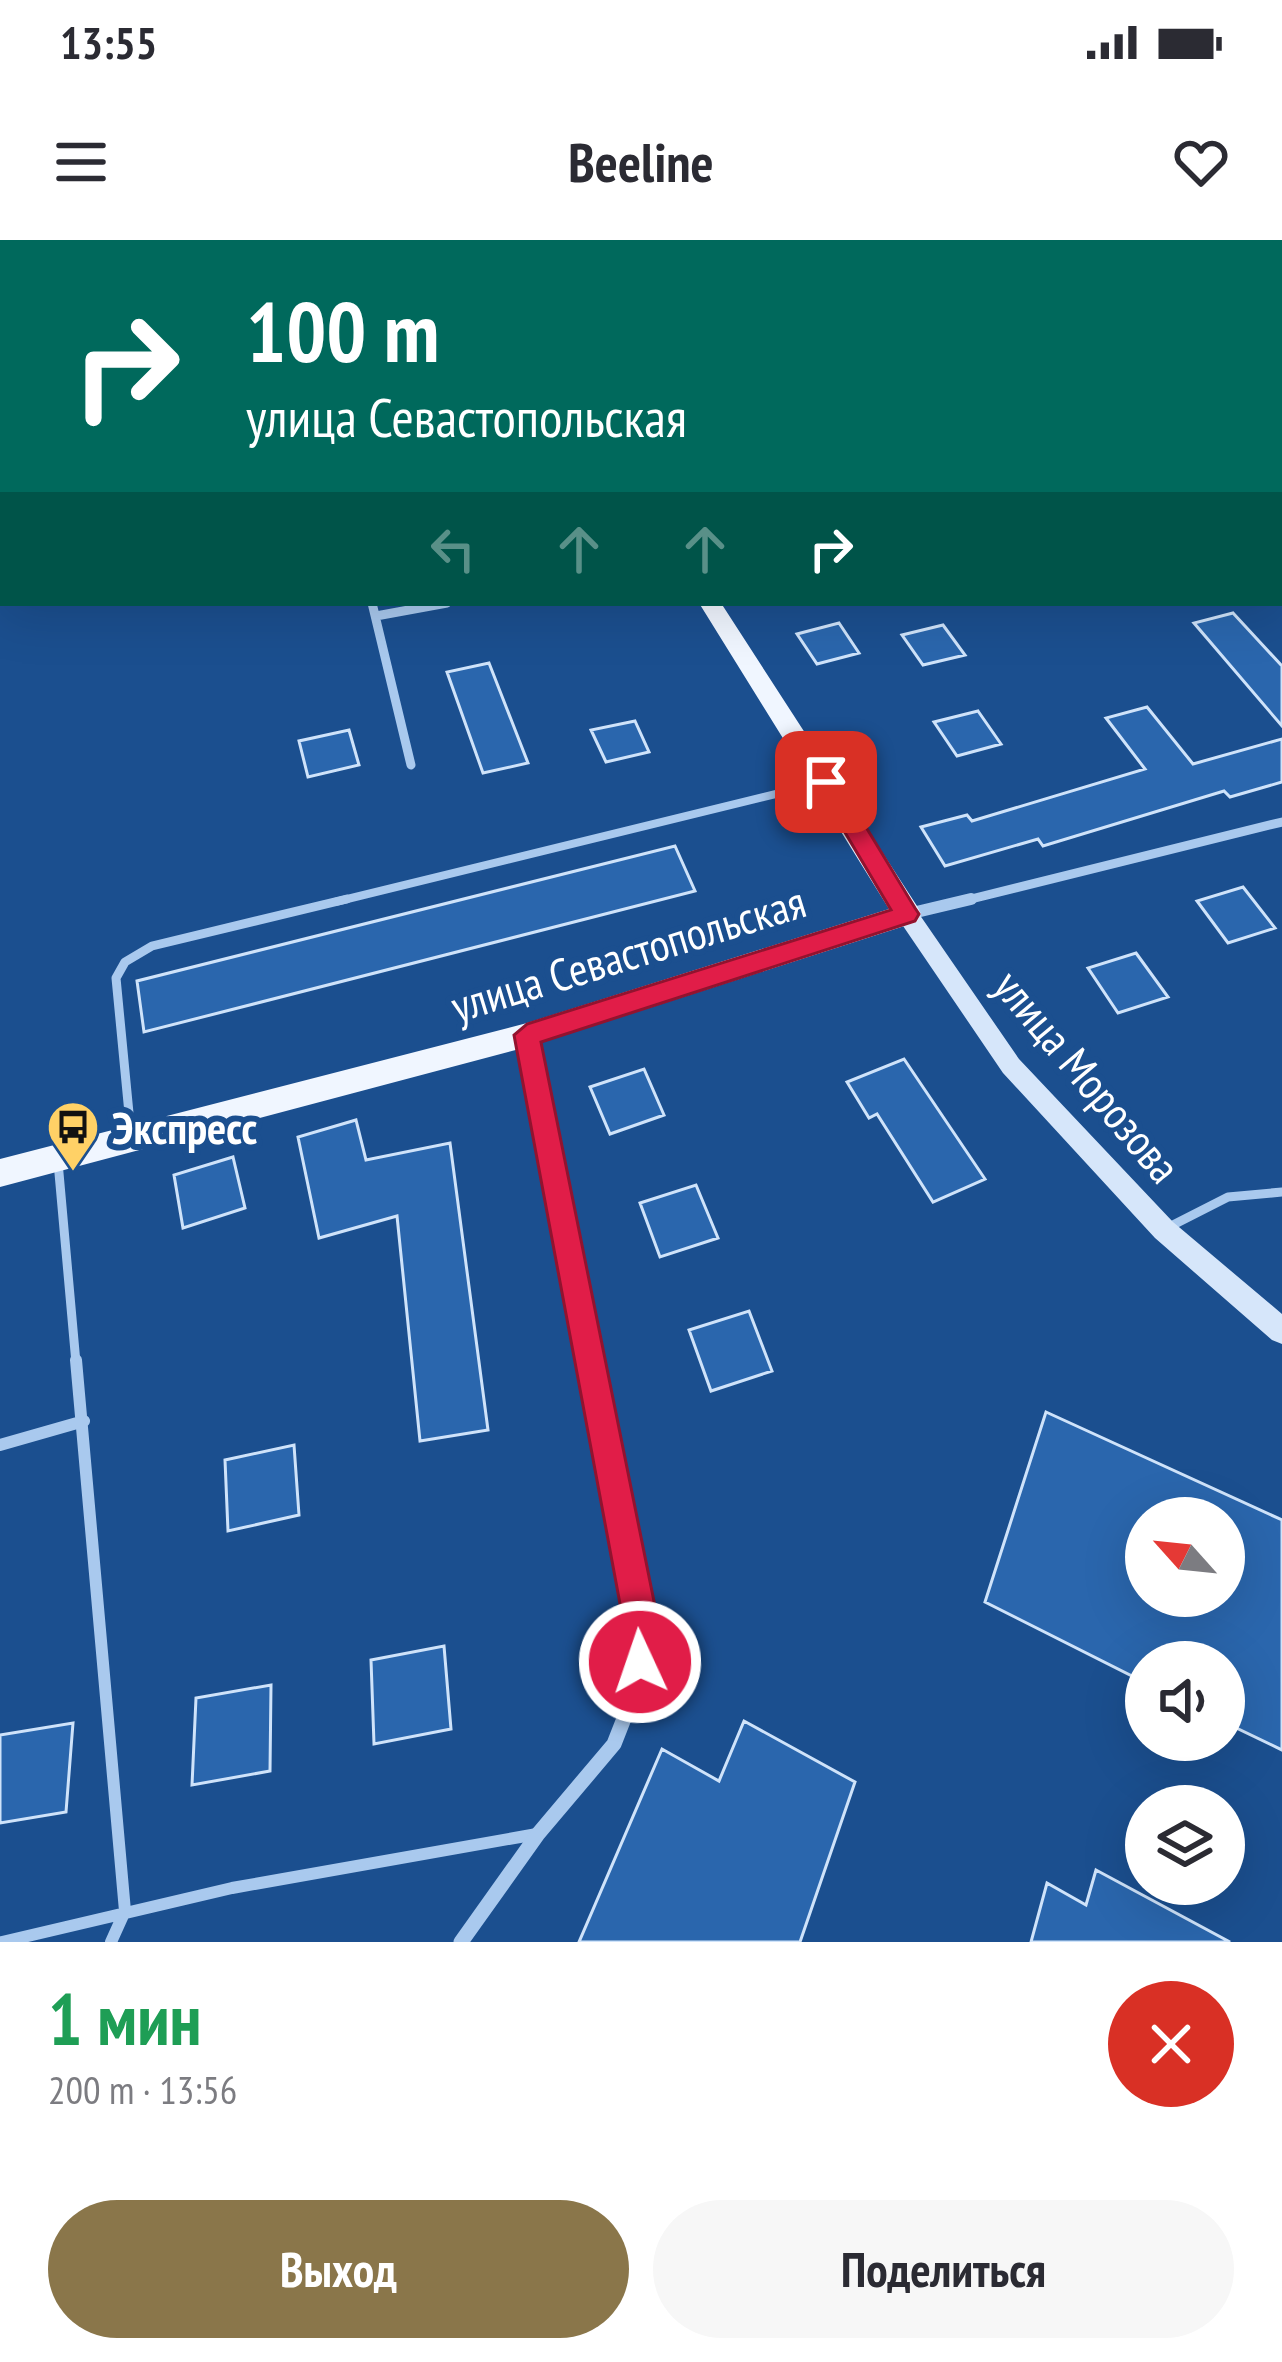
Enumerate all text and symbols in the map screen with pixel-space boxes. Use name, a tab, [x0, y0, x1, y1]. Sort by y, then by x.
text: 13:55	[60, 13, 157, 71]
text: Beeline	[568, 127, 714, 197]
icon: menu	[48, 129, 114, 195]
icon: heart	[1168, 129, 1234, 195]
text: 100 m	[246, 276, 439, 385]
icon: right	[48, 288, 204, 444]
text: улица Севастопольская	[246, 382, 687, 452]
icon: left	[420, 516, 486, 582]
icon: ahead	[546, 516, 612, 582]
icon: ahead	[672, 516, 738, 582]
icon: right	[798, 516, 864, 582]
pin	[775, 731, 877, 833]
icon: arrive	[793, 749, 859, 815]
street label: улица Севастопольская	[444, 872, 812, 1034]
street label: улица Морозова	[982, 958, 1194, 1194]
place label: Экспресс	[112, 1098, 257, 1156]
bus stop icon: Экспресс	[45, 1099, 101, 1173]
north arrow	[1125, 1497, 1245, 1617]
map controls	[1125, 1497, 1245, 1905]
position arrow	[577, 1599, 703, 1725]
button: sound	[1125, 1641, 1245, 1761]
button: layers	[1125, 1785, 1245, 1905]
text: 1 мин	[48, 1972, 202, 2065]
button: close	[1108, 1981, 1234, 2107]
text: 200 m · 13:56	[48, 2064, 237, 2115]
button: Выход	[48, 2200, 629, 2338]
button: Поделиться	[653, 2200, 1234, 2338]

